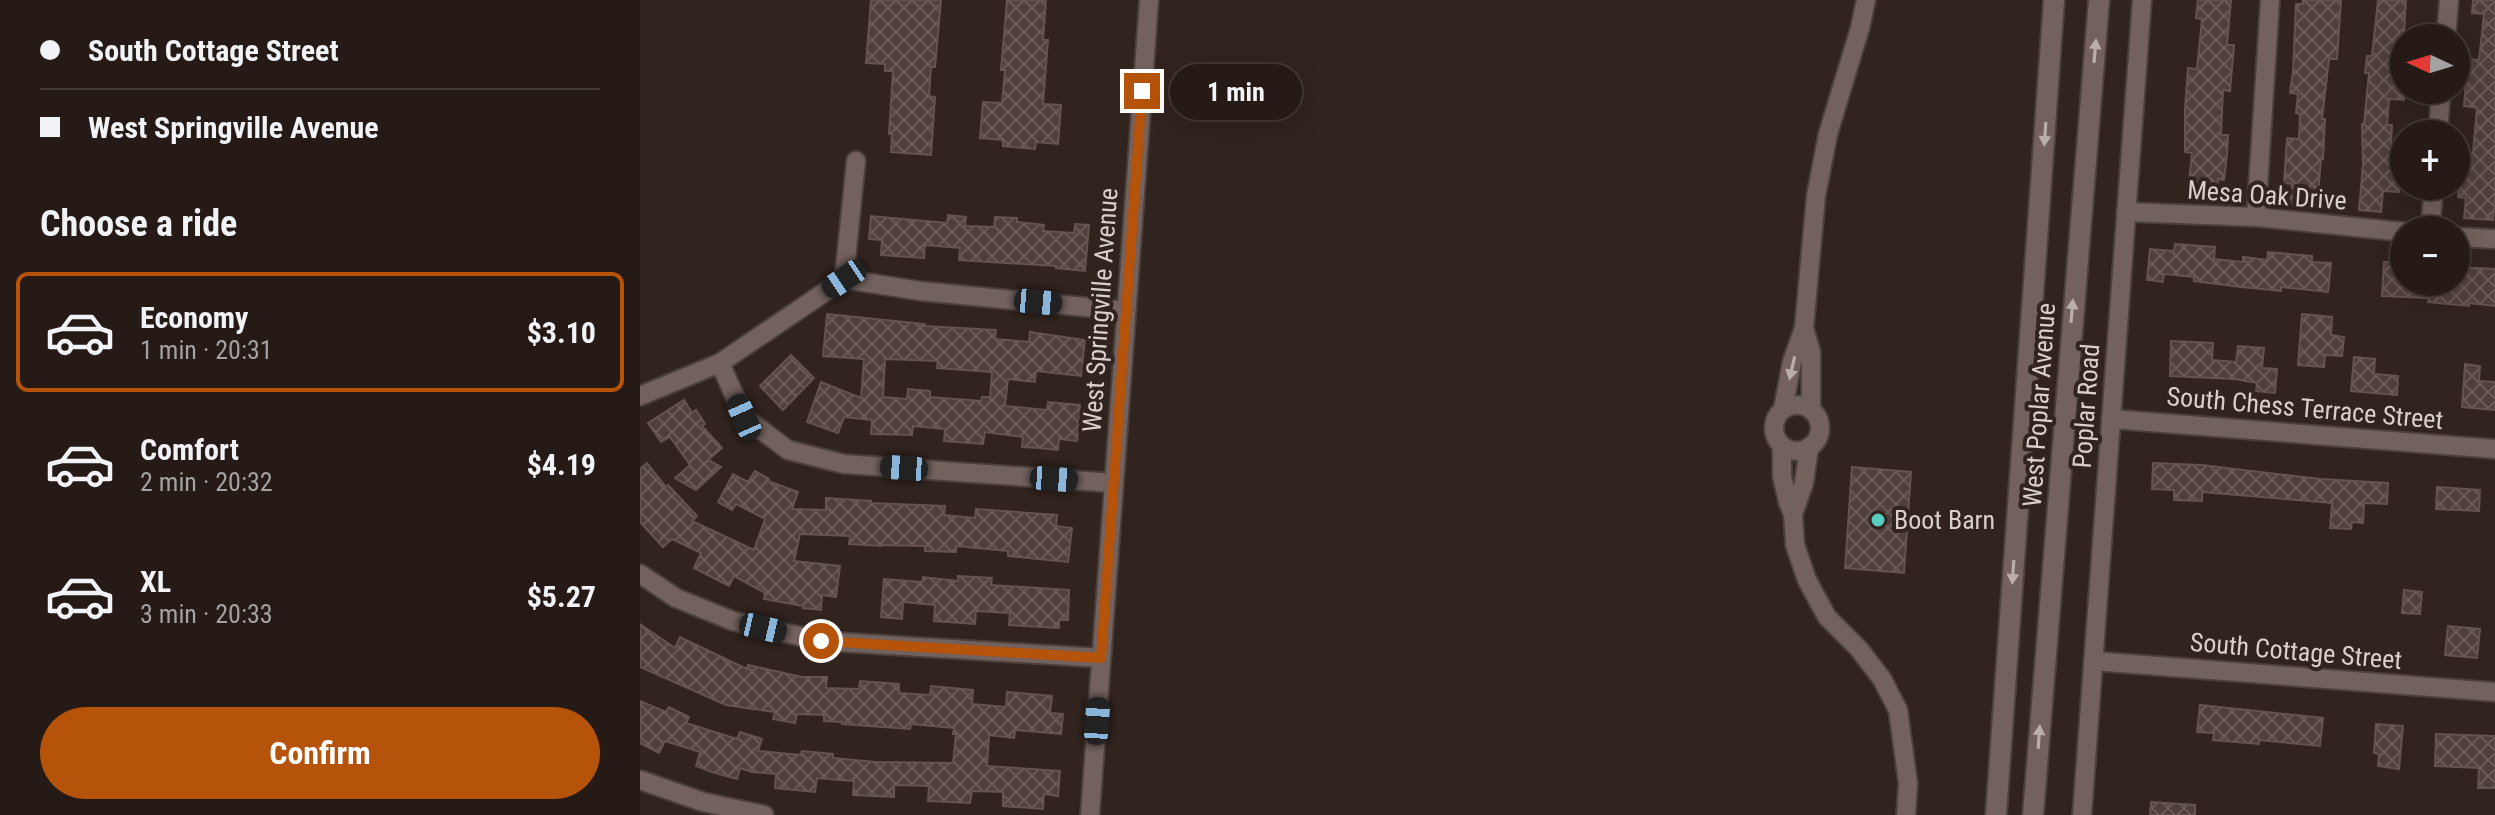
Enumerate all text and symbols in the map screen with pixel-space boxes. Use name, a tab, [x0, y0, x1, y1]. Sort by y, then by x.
north arrow	[2390, 24, 2470, 104]
map controls	[2390, 24, 2470, 296]
text: South Cottage Street	[88, 33, 339, 68]
one-way arrow	[2088, 39, 2101, 64]
callout: 1 min	[1170, 63, 1302, 119]
route end	[1124, 73, 1160, 109]
text: 1 min	[1207, 77, 1265, 107]
text: West Springville Avenue	[88, 110, 379, 145]
button: +	[2390, 120, 2470, 200]
one-way arrow	[2038, 122, 2051, 147]
street label: Mesa Oak Drive	[2186, 174, 2348, 216]
street label: West Springville Avenue	[1076, 187, 1124, 433]
text: Choose a ride	[40, 203, 237, 245]
button: −	[2390, 216, 2470, 296]
car	[817, 256, 871, 302]
car	[1013, 288, 1063, 316]
icon: car	[44, 296, 116, 368]
one-way arrow	[2066, 298, 2079, 323]
text: Economy	[140, 300, 248, 335]
street label: West Poplar Avenue	[2017, 302, 2061, 508]
text: $3.10	[527, 315, 596, 350]
text: 1 min · 20:31	[140, 335, 273, 365]
street label: Poplar Road	[2067, 343, 2105, 469]
one-way arrow	[1785, 355, 1797, 380]
street label: South Chess Terrace Street	[2166, 381, 2444, 435]
car	[723, 390, 765, 444]
icon: car	[44, 428, 116, 500]
text: Comfort	[140, 432, 239, 467]
text: $4.19	[527, 447, 596, 482]
car	[879, 454, 929, 482]
car	[1029, 465, 1079, 493]
text: 2 min · 20:32	[140, 467, 273, 497]
place label: Boot Barn	[1894, 505, 1995, 535]
marker: Boot Barn	[1869, 511, 1887, 529]
icon: car	[44, 560, 116, 632]
one-way arrow	[2006, 560, 2019, 585]
text: XL	[140, 564, 171, 599]
text: $5.27	[527, 579, 596, 614]
text: 3 min · 20:33	[140, 599, 273, 629]
car	[737, 611, 789, 645]
route start	[803, 623, 839, 659]
street label: South Cottage Street	[2189, 627, 2403, 675]
car	[1083, 696, 1111, 746]
button: Confirm	[40, 707, 600, 799]
one-way arrow	[2033, 724, 2046, 749]

